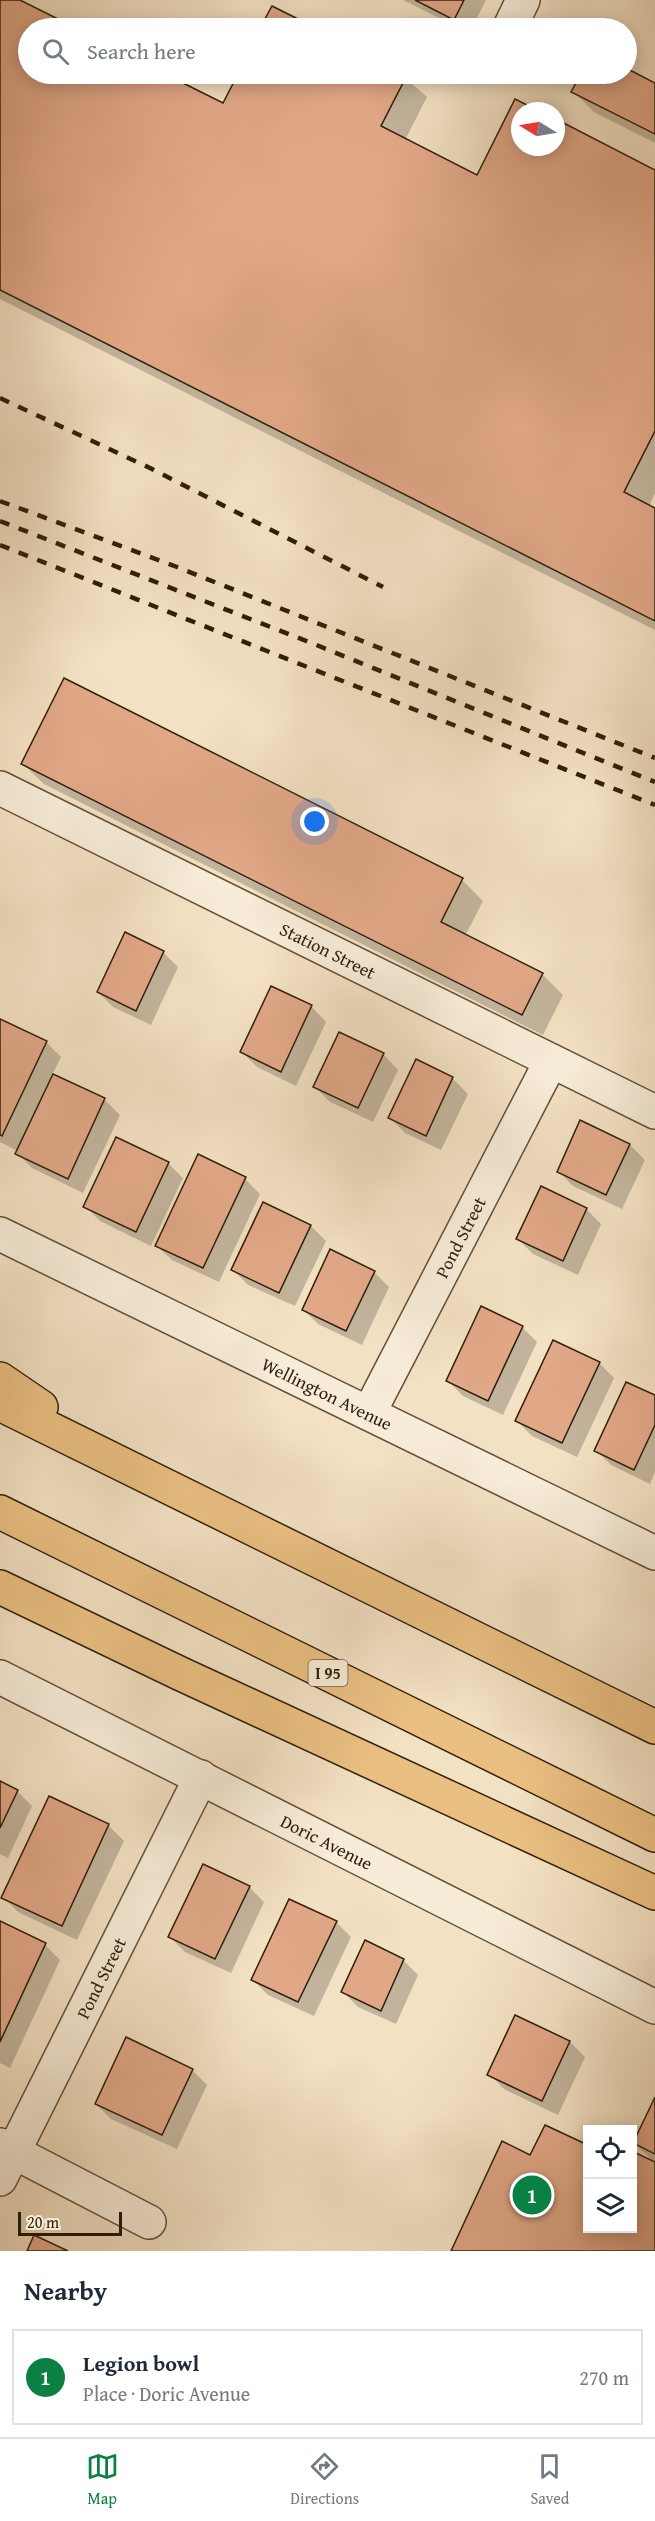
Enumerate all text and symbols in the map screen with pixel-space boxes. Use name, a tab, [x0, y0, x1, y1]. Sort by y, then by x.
search box	[18, 18, 637, 84]
icon: search	[39, 35, 72, 68]
text: Search here	[87, 35, 196, 67]
north arrow	[511, 102, 565, 156]
your location	[300, 807, 329, 836]
street label: Station Street	[275, 915, 381, 986]
street label: Pond Street	[428, 1191, 492, 1282]
street label: Wellington Avenue	[257, 1350, 397, 1437]
road number: I 95	[308, 1660, 348, 1686]
street label: Doric Avenue	[276, 1807, 378, 1876]
street label: Pond Street	[69, 1932, 133, 2023]
map controls	[583, 2125, 637, 2233]
button: locate	[583, 2125, 637, 2179]
pin: 1	[512, 2172, 552, 2218]
button: layers	[583, 2179, 637, 2233]
scale bar	[18, 2209, 122, 2236]
text: 20 m	[27, 2210, 59, 2234]
text: Nearby	[24, 2271, 107, 2310]
text: Legion bowl	[83, 2347, 199, 2379]
text: 1	[40, 2363, 51, 2392]
text: 270 m	[579, 2363, 629, 2392]
text: Place · Doric Avenue	[83, 2379, 250, 2408]
tab: Map	[86, 2450, 119, 2510]
tab: Directions	[290, 2450, 359, 2510]
tab: Saved	[530, 2450, 569, 2510]

